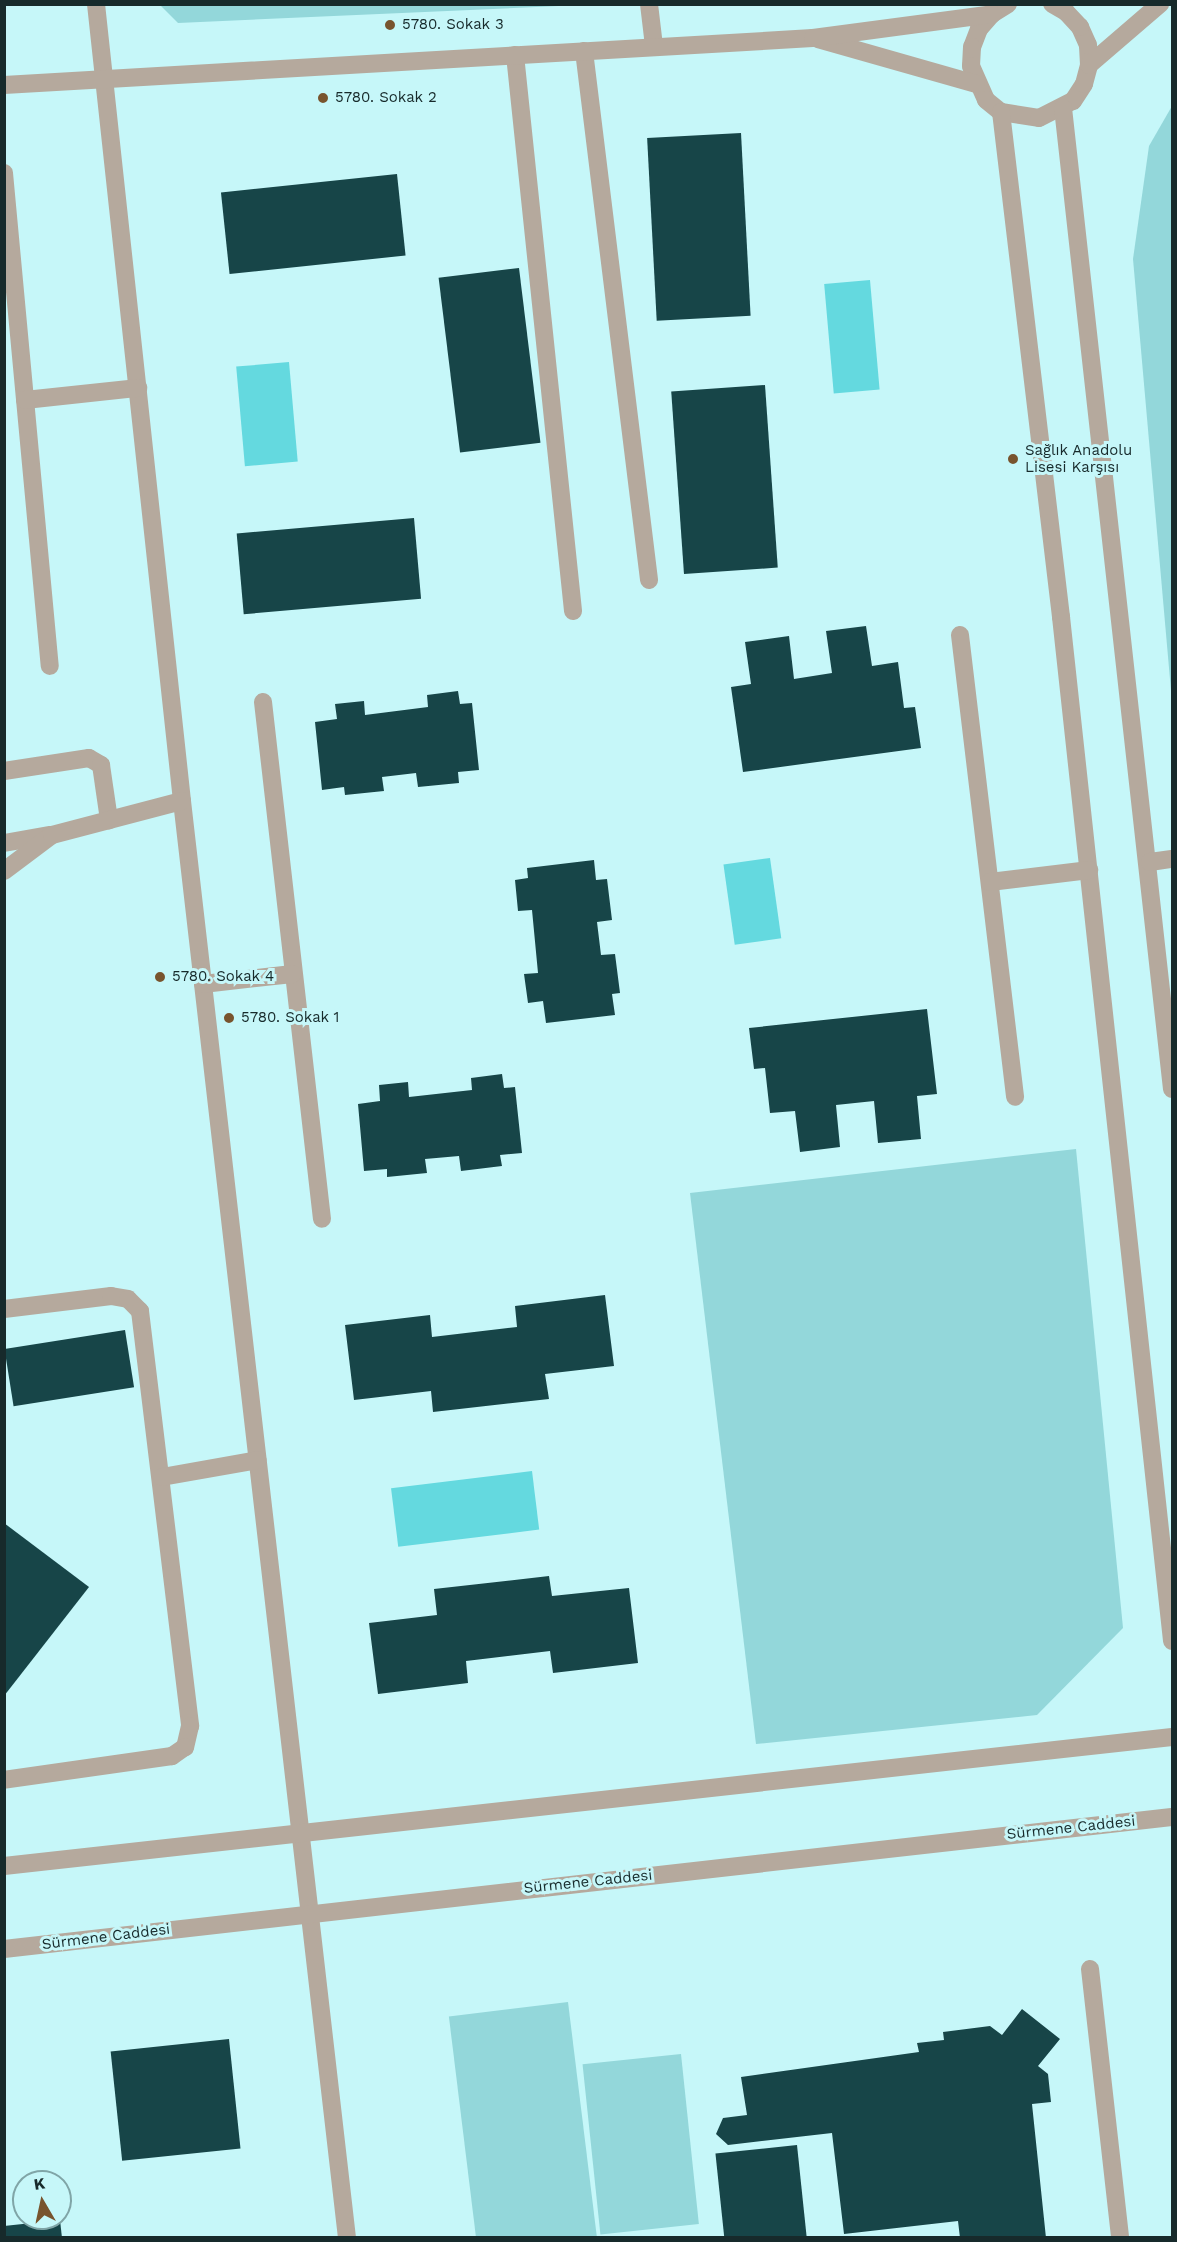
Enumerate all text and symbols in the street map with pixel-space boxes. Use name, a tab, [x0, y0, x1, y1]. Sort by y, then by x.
place label: 5780. Sokak 3	[402, 16, 504, 34]
marker: 5780. Sokak 3	[383, 18, 397, 32]
place label: 5780. Sokak 2	[335, 89, 437, 107]
marker: 5780. Sokak 2	[316, 91, 330, 105]
place label: Sağlık Anadolu Lisesi Karşısı	[1025, 441, 1133, 476]
marker: Sağlık Anadolu Lisesi Karşısı	[1006, 452, 1020, 466]
place label: 5780. Sokak 4	[172, 968, 274, 986]
marker: 5780. Sokak 4	[153, 970, 167, 984]
place label: 5780. Sokak 1	[241, 1009, 340, 1027]
marker: 5780. Sokak 1	[222, 1011, 236, 1025]
street label: Sürmene Caddesi	[1006, 1812, 1136, 1844]
street label: Sürmene Caddesi	[523, 1866, 653, 1898]
street label: Sürmene Caddesi	[41, 1920, 171, 1954]
north arrow	[12, 2170, 72, 2230]
text: K	[32, 2173, 46, 2194]

